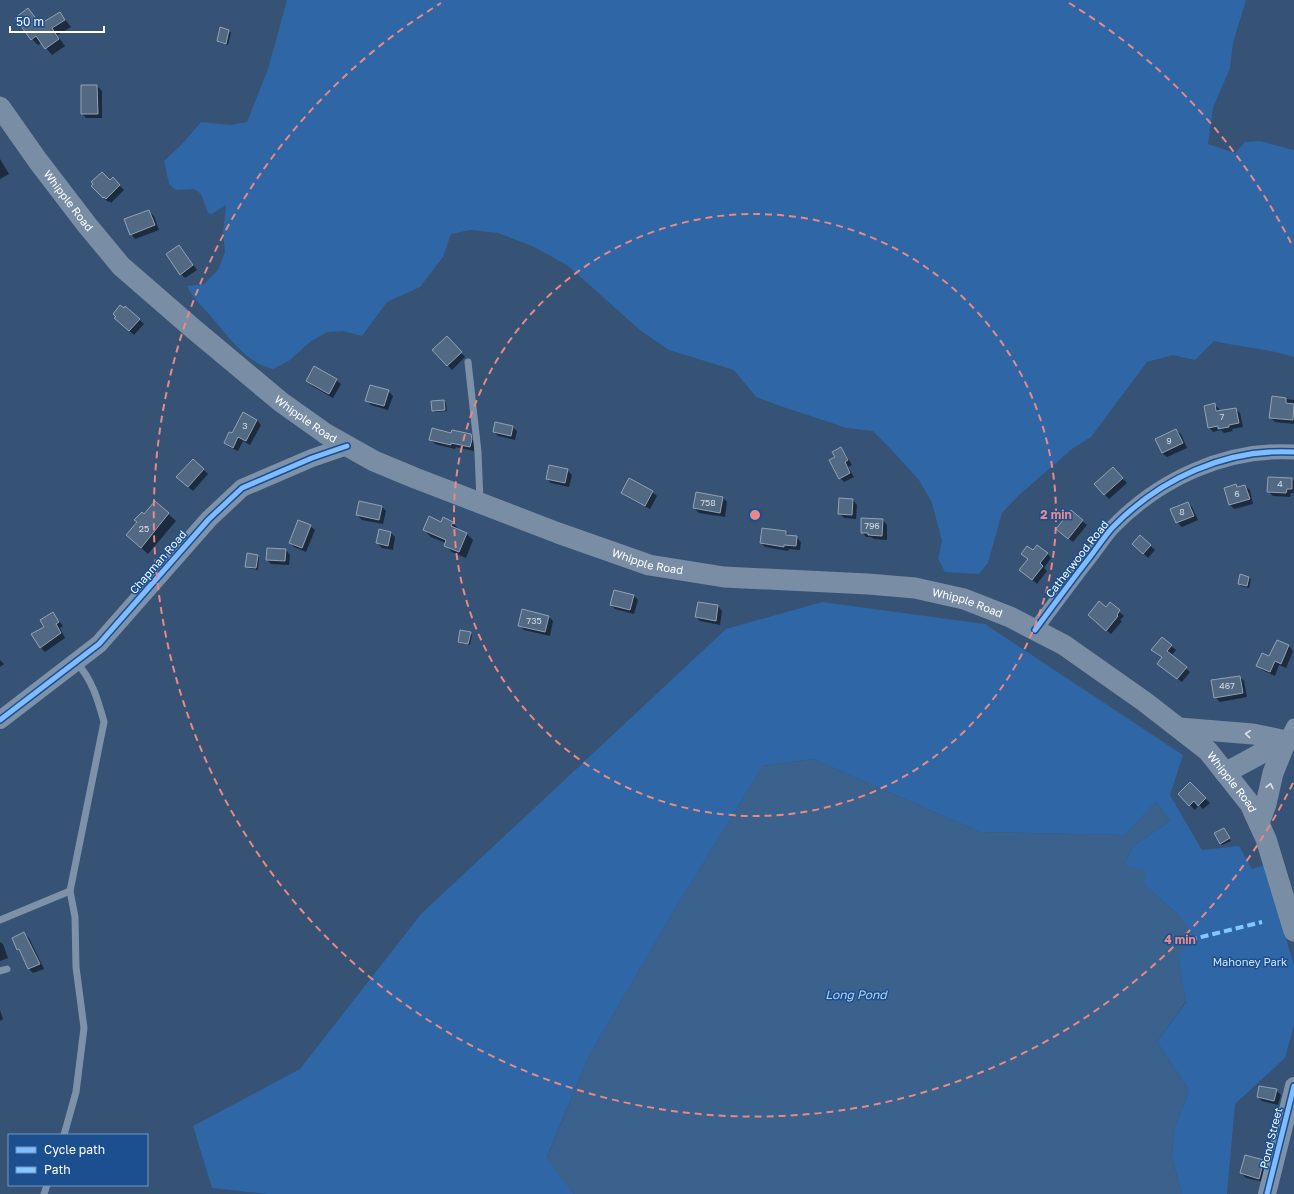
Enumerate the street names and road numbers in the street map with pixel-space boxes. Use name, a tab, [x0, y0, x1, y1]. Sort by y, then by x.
street label: Whipple Road	[41, 167, 96, 233]
street label: Whipple Road	[272, 392, 340, 445]
street label: Catherwood Road	[1043, 518, 1111, 600]
street label: Chapman Road	[127, 527, 189, 596]
street label: Whipple Road	[610, 545, 684, 576]
street label: Whipple Road	[931, 585, 1005, 619]
street label: Whipple Road	[1205, 749, 1260, 814]
street label: Pond Street	[1257, 1106, 1284, 1170]

